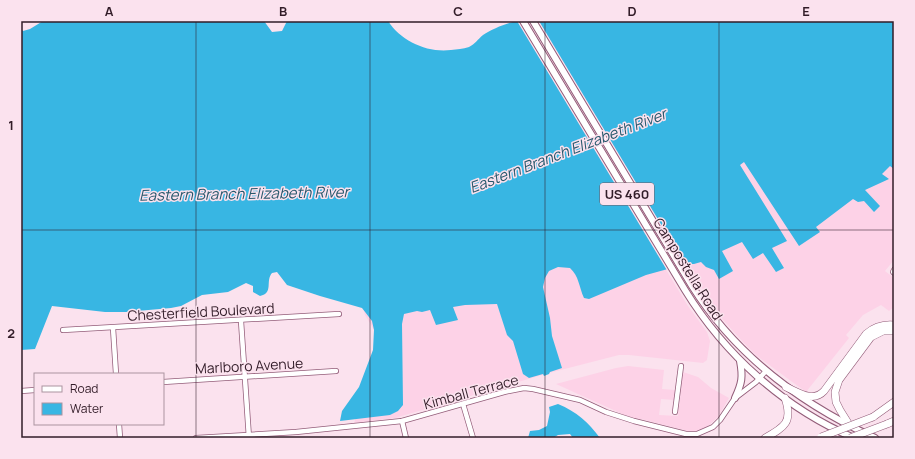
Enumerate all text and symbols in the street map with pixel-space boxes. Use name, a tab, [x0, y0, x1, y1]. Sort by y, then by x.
text: A	[105, 2, 114, 20]
text: B	[279, 2, 287, 20]
text: C	[453, 2, 463, 20]
text: D	[627, 2, 637, 20]
text: E	[802, 2, 810, 20]
water label: Eastern Branch Elizabeth River	[466, 102, 672, 198]
text: 1	[8, 116, 14, 134]
water label: Eastern Branch Elizabeth River	[139, 181, 352, 206]
road number: US 460	[600, 183, 654, 205]
street label: Campostella Road	[649, 214, 728, 324]
street label: Chesterfield Boulevard	[127, 298, 275, 325]
text: 2	[7, 324, 15, 342]
street label: Marlboro Avenue	[194, 353, 304, 378]
street label: Kimball Terrace	[421, 370, 520, 413]
legend	[34, 373, 164, 425]
text: Road	[70, 380, 98, 397]
text: Water	[70, 400, 104, 417]

